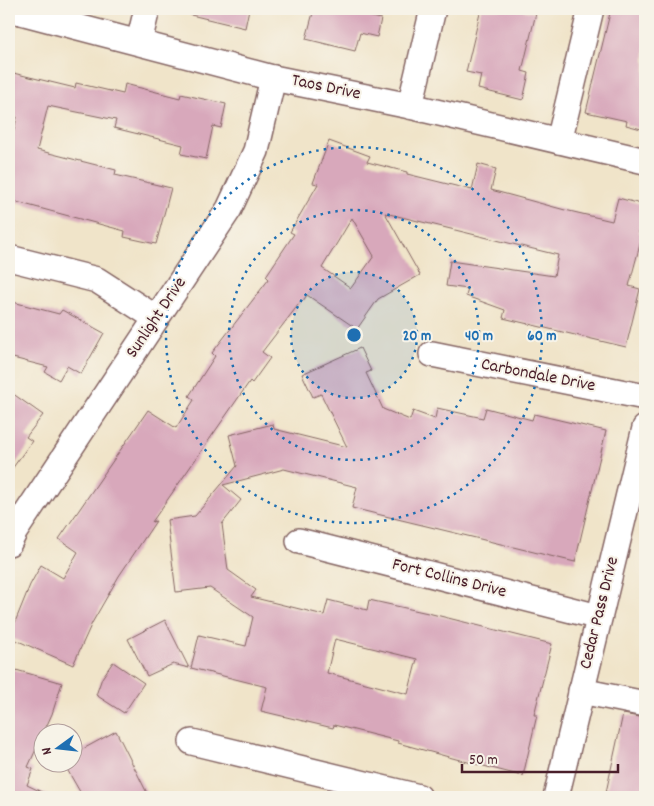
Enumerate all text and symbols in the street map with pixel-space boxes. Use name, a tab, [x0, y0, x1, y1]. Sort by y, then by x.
street label: Taos Drive	[289, 68, 363, 108]
street label: Sunlight Drive	[121, 272, 193, 364]
centre of rings	[345, 326, 363, 344]
text: 20 m	[403, 326, 431, 348]
text: 40 m	[465, 326, 493, 348]
text: 60 m	[527, 326, 557, 348]
street label: Carbondale Drive	[479, 353, 597, 399]
street label: Fort Collins Drive	[389, 553, 509, 605]
street label: Cedar Pass Drive	[574, 554, 626, 672]
north arrow	[32, 724, 82, 774]
scale bar	[462, 741, 618, 773]
text: N	[37, 745, 58, 757]
text: 50 m	[469, 750, 498, 772]

